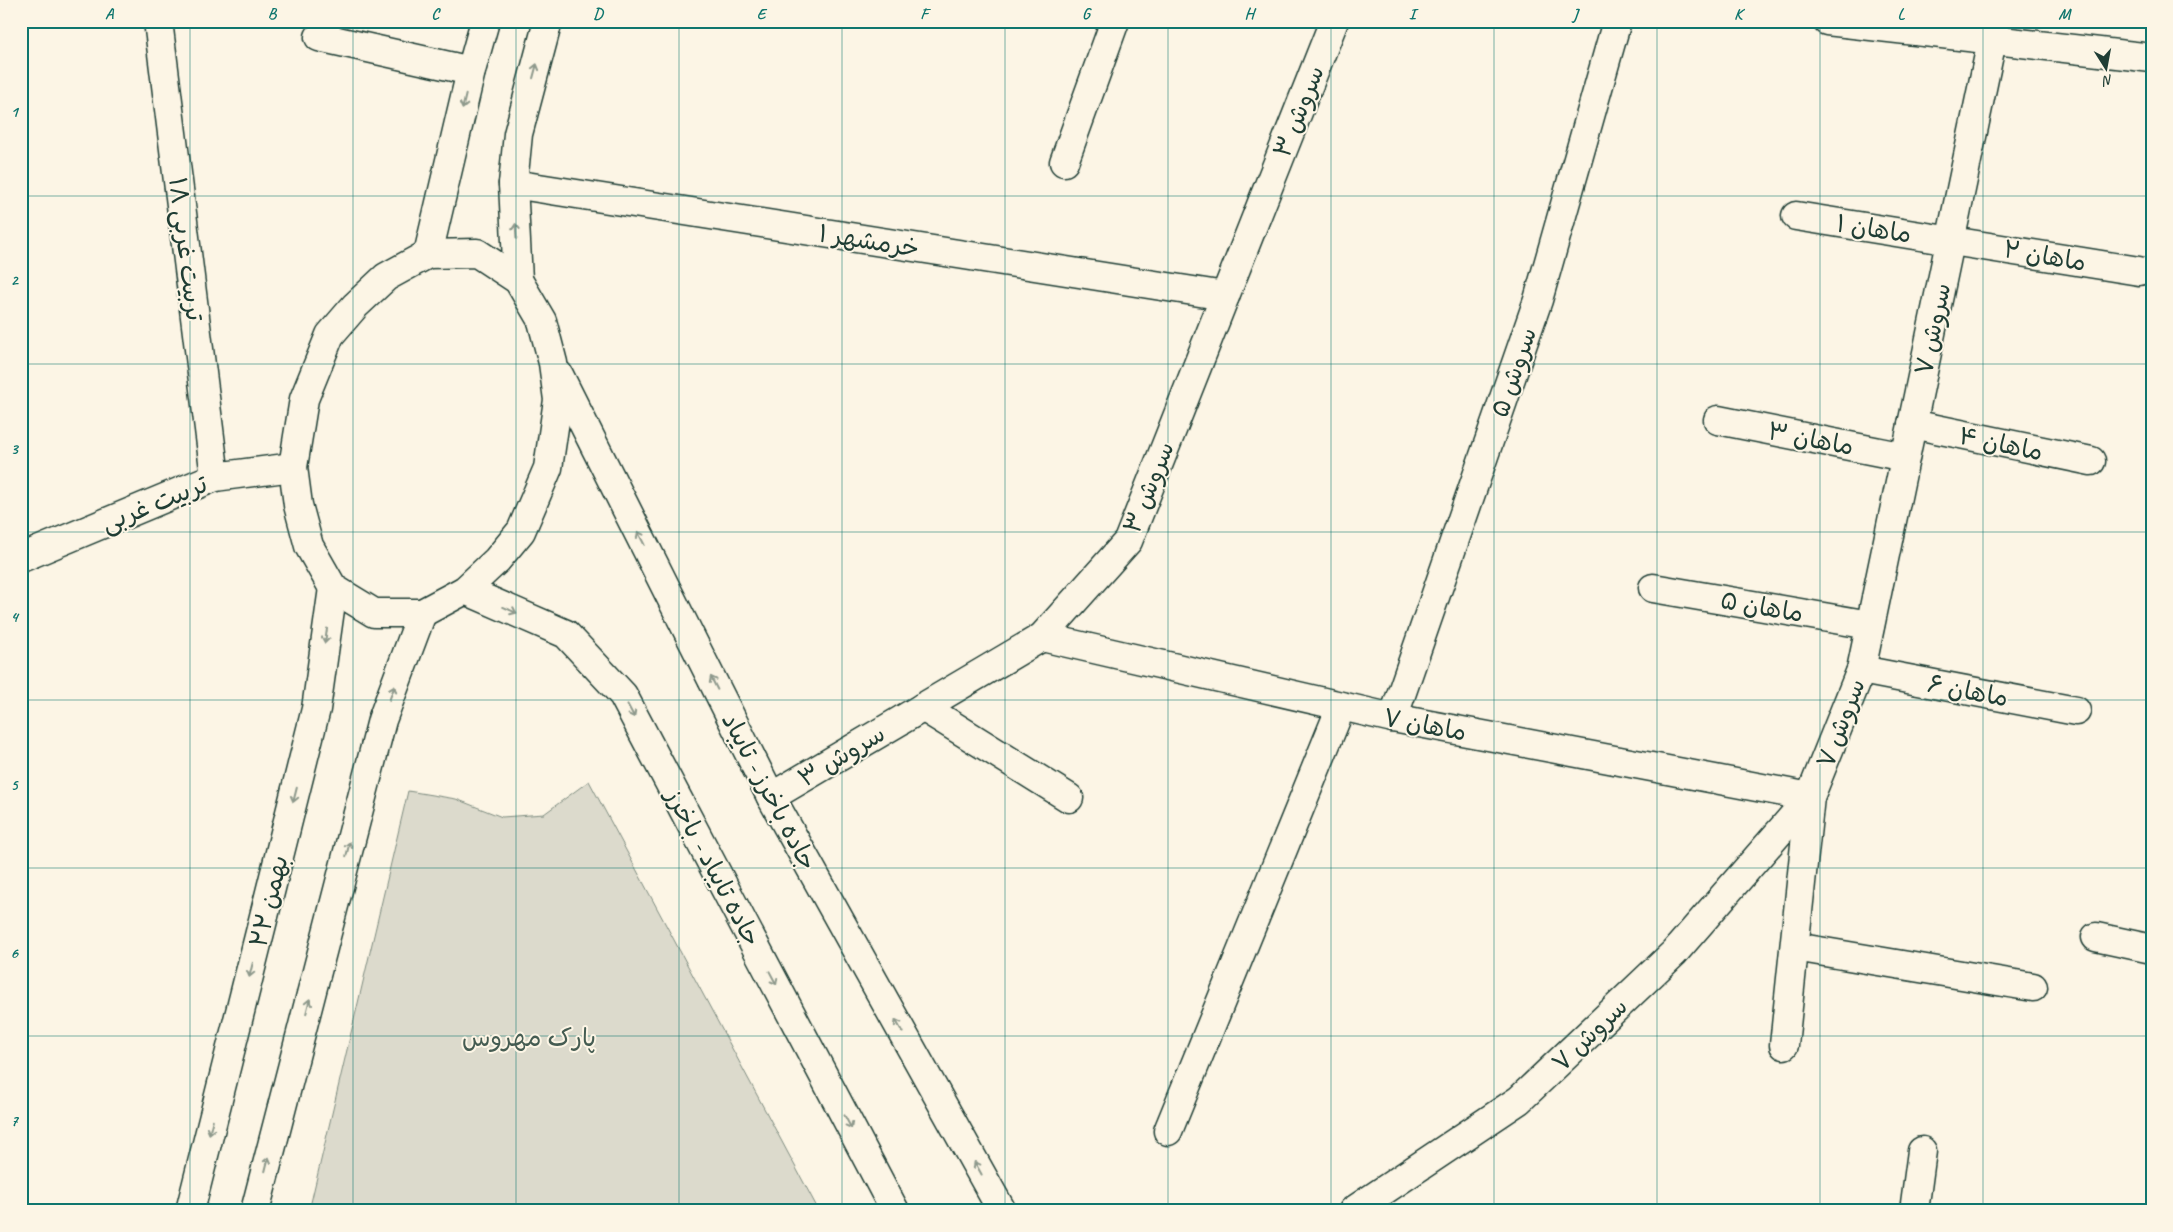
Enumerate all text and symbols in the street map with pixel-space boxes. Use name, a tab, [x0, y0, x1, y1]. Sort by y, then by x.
text: A	[105, 4, 115, 24]
text: B	[268, 4, 278, 24]
text: C	[431, 4, 441, 24]
text: D	[593, 4, 604, 24]
text: E	[757, 4, 768, 24]
text: F	[920, 4, 931, 24]
text: G	[1082, 4, 1092, 24]
text: H	[1244, 4, 1256, 24]
text: I	[1409, 4, 1419, 24]
text: J	[1571, 4, 1580, 24]
text: K	[1734, 4, 1746, 24]
text: L	[1898, 4, 1906, 24]
text: M	[2058, 4, 2072, 24]
north arrow	[2080, 42, 2130, 92]
street label: سروش ۳	[1266, 61, 1332, 162]
one-way arrow	[530, 63, 540, 79]
text: N	[2100, 71, 2114, 90]
one-way arrow	[459, 94, 468, 110]
text: 1	[10, 102, 19, 122]
street label: تربیت غربی ۱۸	[161, 175, 211, 324]
street label: ماهان ۱	[1834, 207, 1914, 251]
street label: خرمشهر ۱	[816, 217, 921, 265]
one-way arrow	[511, 223, 520, 239]
street label: ماهان ۲	[2001, 233, 2089, 279]
text: 2	[10, 270, 19, 290]
street label: سروش ۷	[1908, 280, 1958, 378]
street label: سروش ۵	[1484, 323, 1544, 422]
street label: ماهان ۳	[1765, 415, 1857, 463]
street label: ماهان ۴	[1956, 419, 2046, 469]
street label: سروش ۳	[1116, 437, 1182, 538]
text: 3	[10, 439, 19, 459]
street label: تربیت غربی	[97, 468, 213, 540]
one-way arrow	[636, 531, 645, 546]
street label: ماهان ۵	[1718, 584, 1806, 630]
one-way arrow	[502, 605, 517, 615]
text: 4	[10, 607, 19, 627]
one-way arrow	[321, 628, 331, 644]
street label: ماهان ۶	[1925, 667, 2011, 714]
street label: سروش ۷	[1809, 674, 1873, 773]
one-way arrow	[709, 676, 718, 691]
one-way arrow	[388, 685, 397, 701]
street label: ماهان ۷	[1380, 701, 1469, 749]
one-way arrow	[626, 703, 636, 718]
street label: جاده باخرز - تایباد	[714, 707, 824, 876]
street label: سروش ۳	[792, 717, 891, 794]
text: 5	[11, 775, 20, 795]
street label: جاده تایباد - باخرز	[657, 781, 768, 952]
one-way arrow	[290, 787, 299, 803]
one-way arrow	[344, 841, 353, 857]
street label: ۲۲ بهمن	[242, 852, 296, 951]
text: 6	[10, 943, 19, 963]
one-way arrow	[245, 961, 255, 977]
one-way arrow	[768, 970, 778, 985]
street label: سروش ۷	[1545, 991, 1634, 1079]
one-way arrow	[303, 999, 313, 1015]
one-way arrow	[894, 1019, 904, 1034]
park label: پارک مهروس	[462, 1022, 596, 1054]
text: 7	[10, 1111, 19, 1131]
one-way arrow	[844, 1114, 853, 1129]
one-way arrow	[206, 1119, 215, 1135]
one-way arrow	[263, 1156, 272, 1172]
one-way arrow	[973, 1161, 983, 1176]

